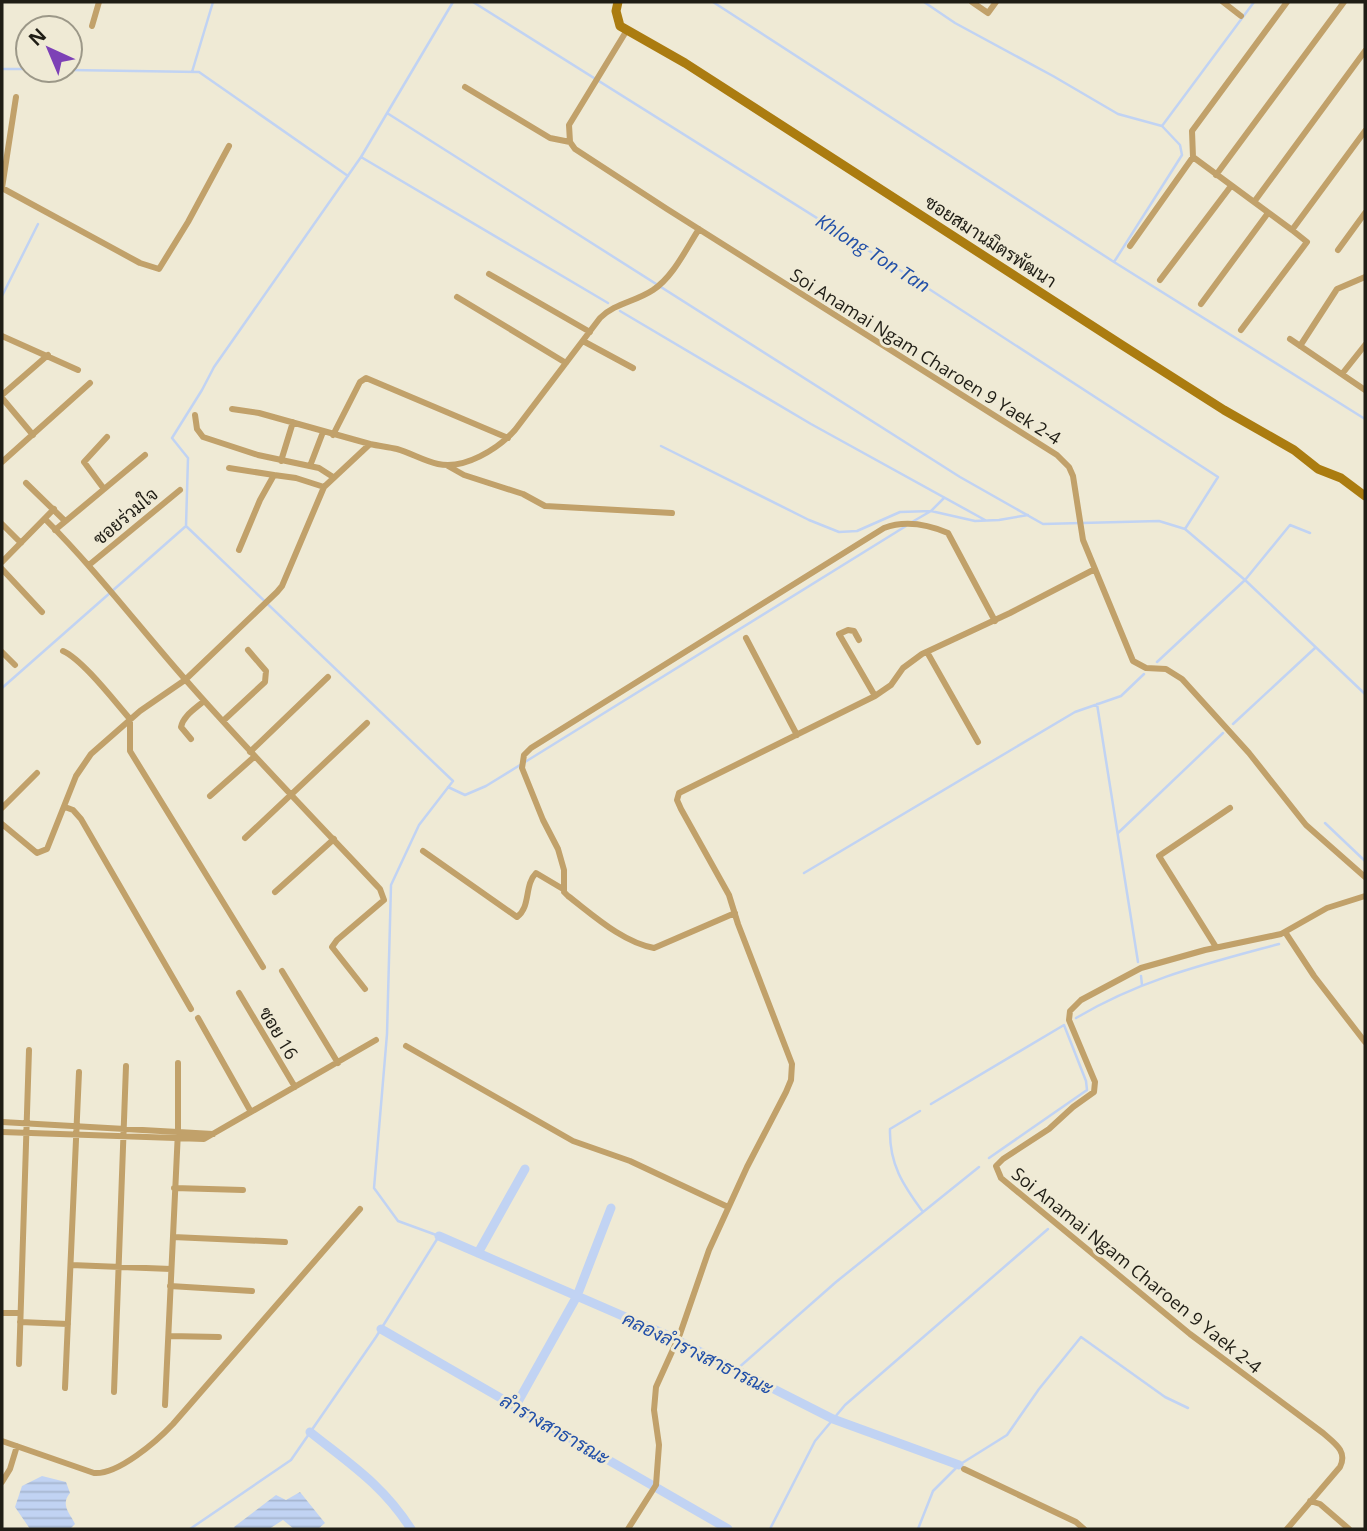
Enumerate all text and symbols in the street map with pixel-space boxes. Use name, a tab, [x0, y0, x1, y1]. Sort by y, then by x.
north arrow	[14, 14, 84, 84]
text: N	[23, 22, 52, 51]
street label: ซอยสมานมิตรพัฒนา	[921, 189, 1061, 293]
water label: Khlong Ton Tan	[811, 208, 935, 298]
street label: Soi Anamai Ngam Charoen 9 Yaek 2-4	[786, 262, 1066, 450]
street label: ซอยร่วมใจ	[88, 482, 162, 550]
street label: ซอย 16	[254, 1002, 304, 1064]
street label: Soi Anamai Ngam Charoen 9 Yaek 2-4	[1007, 1162, 1267, 1378]
water label: คลองลำรางสาธารณะ	[618, 1305, 778, 1401]
water label: ลำรางสาธารณะ	[496, 1387, 615, 1471]

